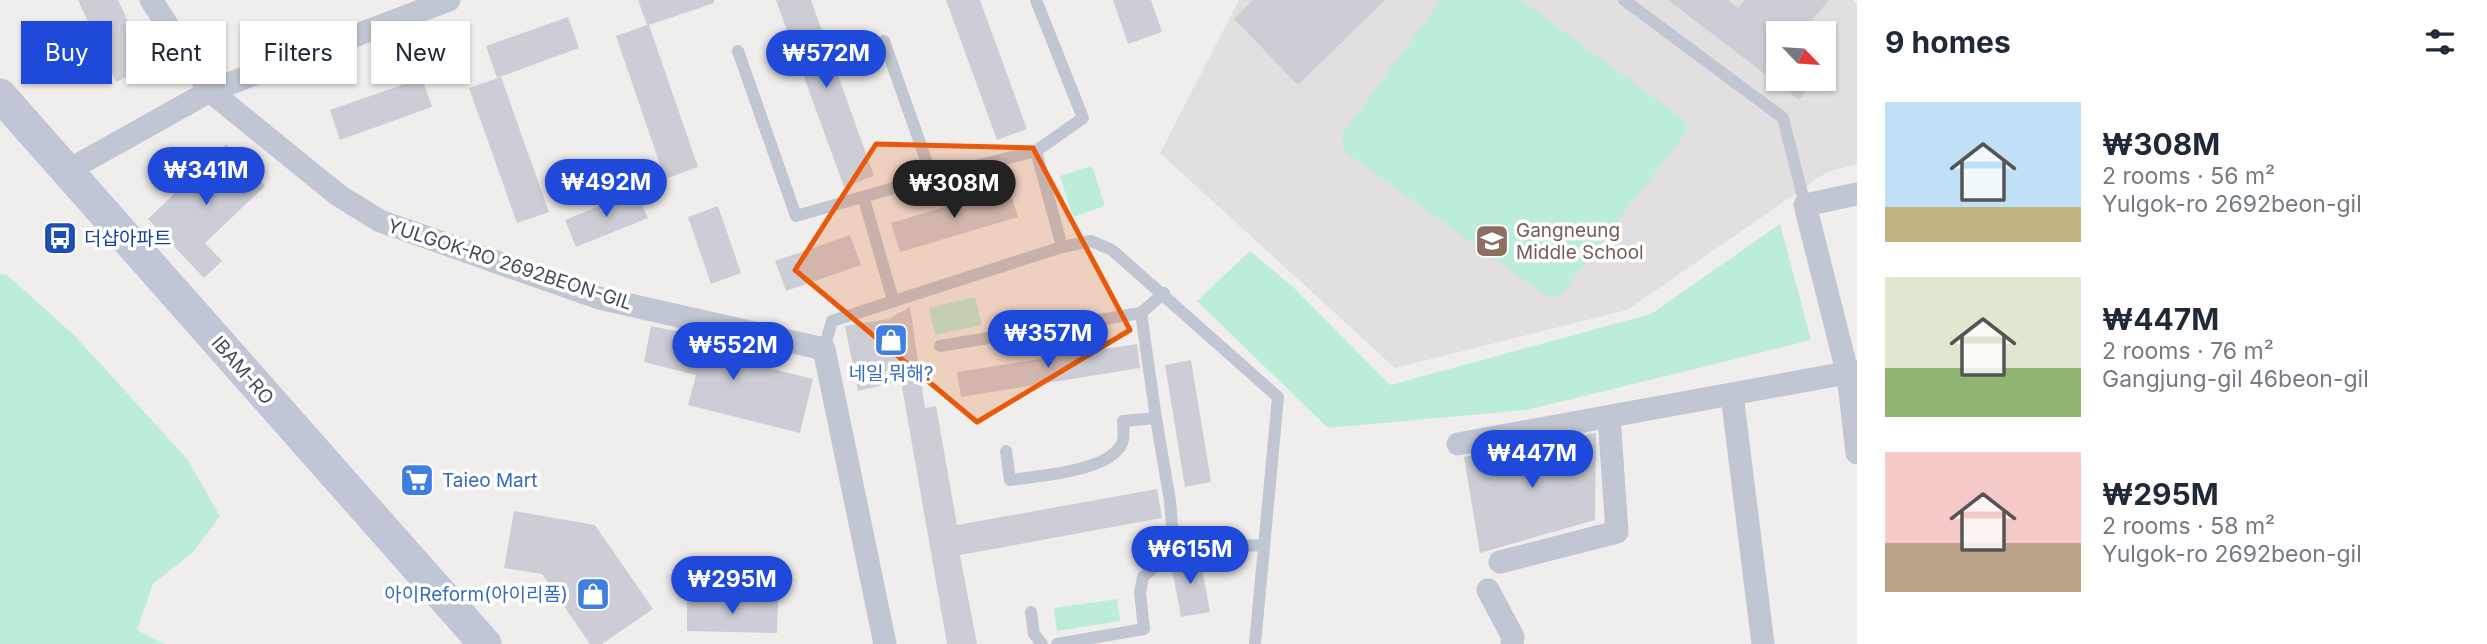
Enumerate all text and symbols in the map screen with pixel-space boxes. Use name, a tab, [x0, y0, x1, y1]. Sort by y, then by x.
chip: Buy	[21, 21, 112, 84]
chip: Rent	[126, 21, 226, 84]
chip: Filters	[240, 21, 357, 84]
chip: New	[371, 21, 470, 84]
north arrow	[1766, 21, 1836, 91]
map controls	[1766, 21, 1836, 91]
icon: filters	[2421, 23, 2459, 61]
text: 9 homes	[1885, 24, 2011, 60]
pin: ₩572M	[777, 31, 875, 90]
text: ₩572M	[782, 39, 870, 67]
text: ₩308M	[2102, 126, 2220, 162]
icon: home	[1941, 130, 2025, 214]
pin: ₩341M	[157, 148, 255, 207]
text: ₩341M	[164, 156, 248, 184]
pin: ₩492M	[557, 160, 655, 219]
pin: ₩308M	[905, 160, 1003, 220]
text: 2 rooms · 56 m²	[2102, 162, 2275, 190]
text: ₩492M	[561, 168, 651, 196]
text: ₩308M	[909, 169, 999, 197]
text: Yulgok-ro 2692beon-gil	[2102, 190, 2362, 218]
street label: YULGOK-RO 2692BEON-GIL	[385, 214, 635, 315]
bus stop icon: 더샵아파트	[41, 219, 79, 257]
place label: Gangneung Middle School	[1516, 219, 1644, 264]
school or university icon: Gangneung Middle School	[1473, 222, 1511, 260]
place label: 더샵아파트	[84, 227, 171, 250]
text: ₩447M	[2102, 301, 2219, 337]
icon: home	[1941, 305, 2025, 389]
pin: ₩357M	[999, 310, 1097, 370]
text: ₩357M	[1004, 319, 1092, 347]
shop icon: 네일,뭐해?	[872, 321, 910, 359]
pin: ₩552M	[684, 322, 782, 382]
street label: IBAM-RO	[207, 331, 279, 409]
text: ₩552M	[688, 331, 778, 359]
text: 2 rooms · 76 m²	[2102, 337, 2274, 365]
place label: 네일,뭐해?	[848, 362, 934, 385]
text: Gangjung-gil 46beon-gil	[2102, 365, 2369, 393]
pin: ₩447M	[1483, 430, 1581, 490]
text: ₩447M	[1487, 439, 1577, 467]
supermarket icon: Taieo Mart	[398, 461, 436, 499]
place label: Taieo Mart	[442, 469, 537, 492]
text: ₩295M	[2102, 476, 2219, 512]
icon: home	[1941, 480, 2025, 564]
text: 2 rooms · 58 m²	[2102, 512, 2275, 540]
pin: ₩615M	[1141, 526, 1239, 586]
text: ₩615M	[1148, 535, 1232, 563]
text: Yulgok-ro 2692beon-gil	[2102, 540, 2362, 568]
pin: ₩295M	[683, 556, 781, 616]
text: ₩295M	[687, 565, 777, 593]
shop icon: 아이Reform(아이리폼)	[574, 575, 612, 613]
place label: 아이Reform(아이리폼)	[384, 583, 568, 606]

